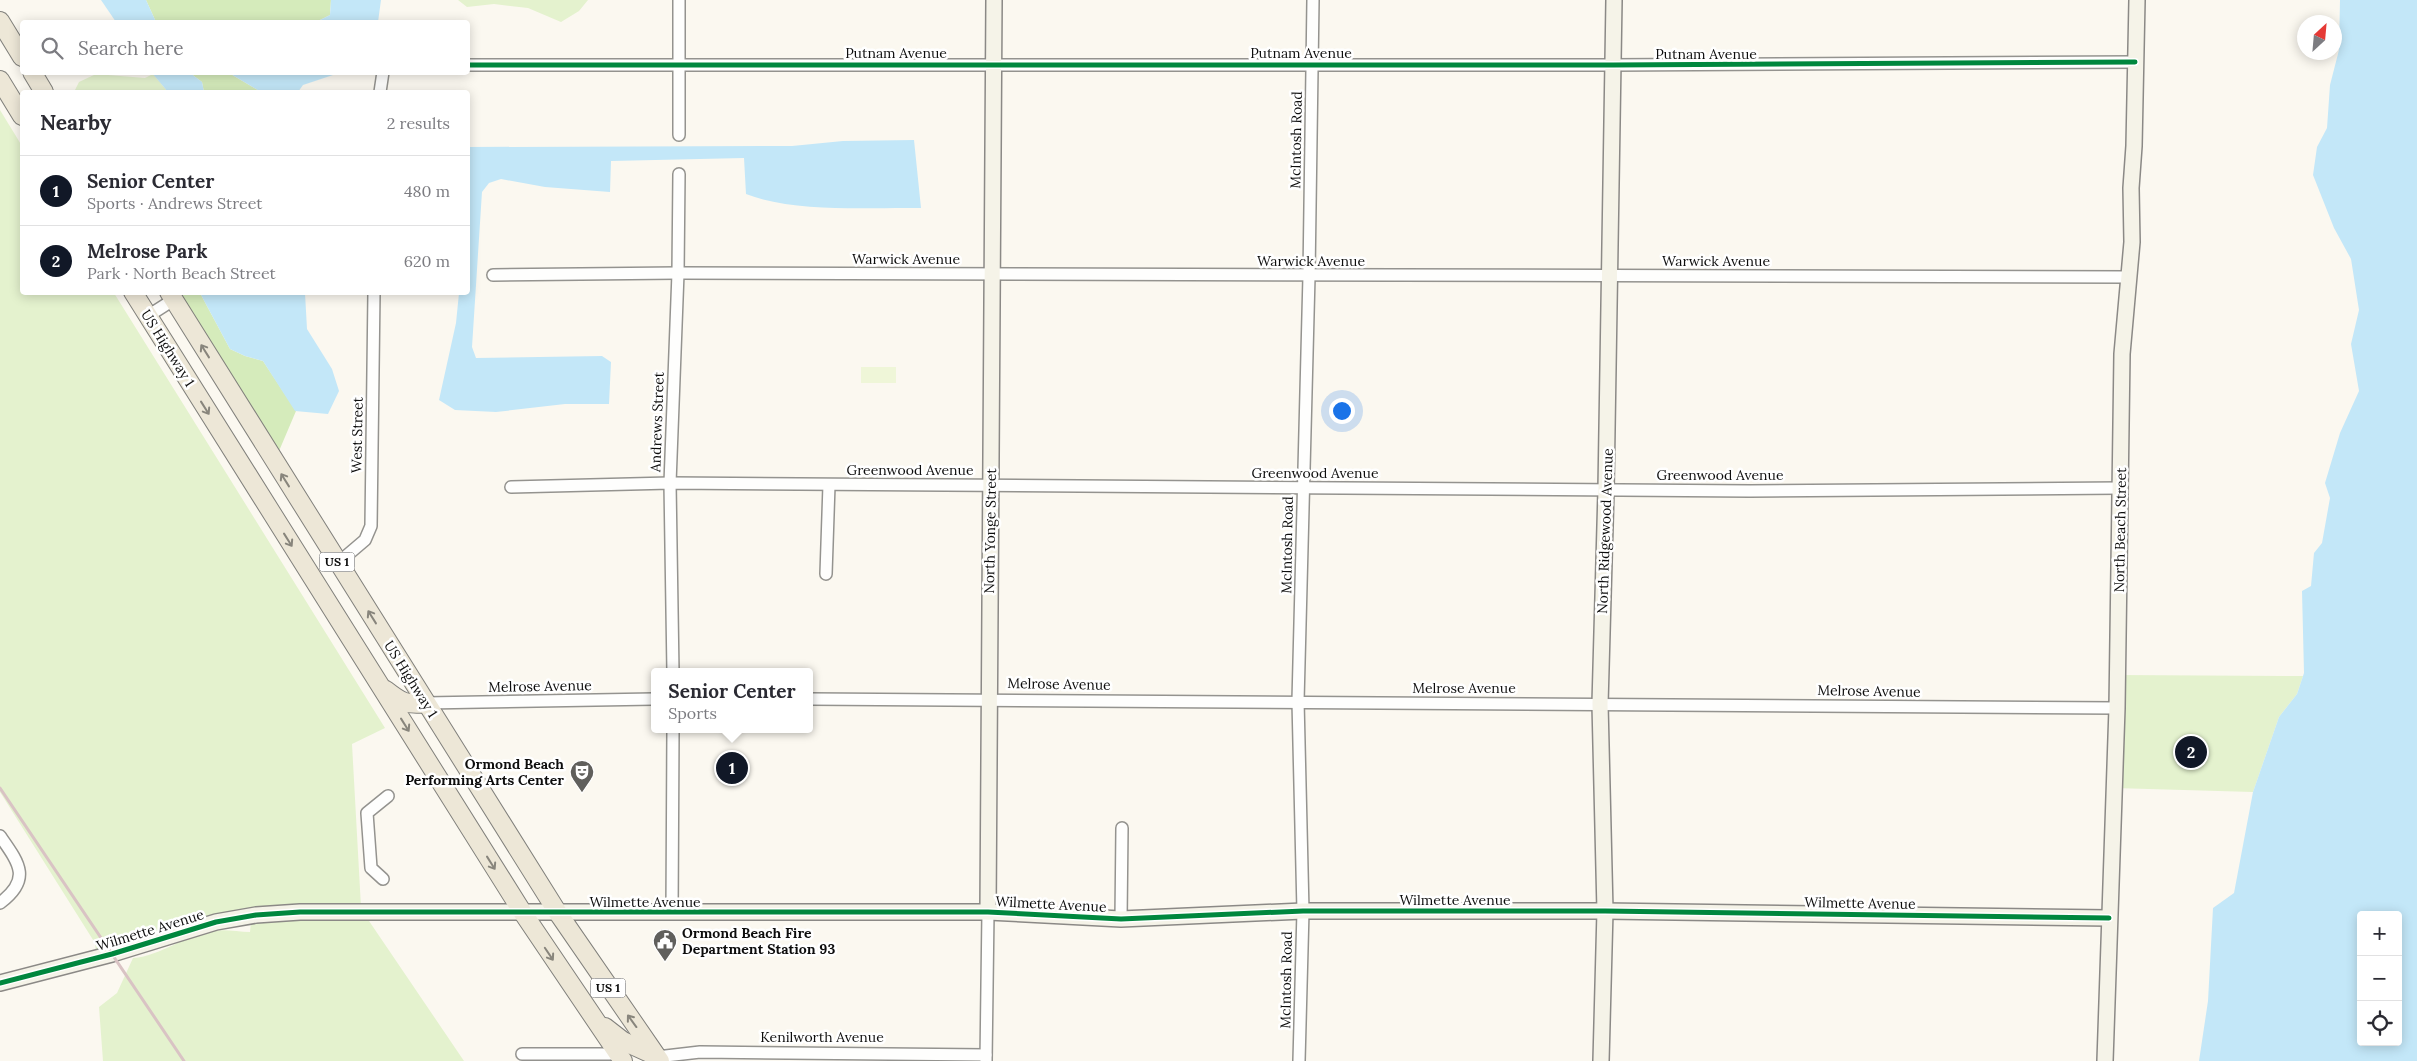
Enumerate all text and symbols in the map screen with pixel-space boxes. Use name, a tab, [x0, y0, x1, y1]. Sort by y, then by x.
north arrow	[2297, 15, 2342, 60]
search box	[20, 20, 470, 75]
icon: search	[38, 34, 66, 62]
text: Search here	[78, 36, 184, 60]
street label: Putnam Avenue	[845, 44, 947, 62]
street label: Putnam Avenue	[1250, 44, 1352, 62]
street label: Putnam Avenue	[1655, 45, 1757, 63]
street label: McIntosh Road	[1286, 91, 1306, 189]
text: Nearby	[40, 109, 111, 136]
text: 2 results	[387, 113, 450, 133]
text: Senior Center	[87, 169, 214, 193]
text: 1	[53, 181, 59, 201]
text: 480 m	[404, 181, 450, 201]
text: Sports · Andrews Street	[87, 193, 262, 213]
text: Melrose Park	[87, 239, 207, 263]
street label: Warwick Avenue	[852, 250, 960, 268]
text: 2	[52, 251, 60, 271]
text: 620 m	[404, 251, 450, 271]
street label: Warwick Avenue	[1257, 252, 1365, 270]
street label: Warwick Avenue	[1662, 252, 1770, 270]
text: Park · North Beach Street	[87, 263, 276, 283]
street label: US Highway 1	[137, 306, 199, 390]
one-way arrow	[199, 344, 209, 358]
street label: Andrews Street	[646, 371, 668, 473]
street label: West Street	[347, 396, 367, 473]
your location	[1329, 398, 1355, 424]
one-way arrow	[200, 401, 211, 415]
street label: North Ridgewood Avenue	[1593, 447, 1617, 614]
street label: Greenwood Avenue	[847, 461, 974, 479]
street label: Greenwood Avenue	[1252, 464, 1379, 482]
street label: Greenwood Avenue	[1657, 466, 1784, 484]
street label: North Yonge Street	[980, 467, 1000, 594]
street label: North Beach Street	[2110, 467, 2130, 593]
one-way arrow	[280, 473, 290, 487]
street label: McIntosh Road	[1277, 496, 1297, 594]
one-way arrow	[283, 532, 293, 546]
road number: US 1	[320, 552, 354, 572]
one-way arrow	[366, 611, 376, 625]
street label: US Highway 1	[380, 637, 442, 721]
popup	[651, 668, 813, 733]
street label: Melrose Avenue	[1007, 674, 1111, 694]
street label: Melrose Avenue	[488, 676, 592, 696]
text: Senior Center	[668, 679, 796, 703]
street label: Melrose Avenue	[1412, 679, 1516, 697]
street label: Melrose Avenue	[1817, 681, 1921, 701]
text: Sports	[668, 703, 717, 723]
one-way arrow	[400, 718, 410, 732]
pin: 2	[2175, 733, 2207, 771]
pin: 1	[716, 749, 748, 787]
place label: Ormond Beach Performing Arts Center	[405, 755, 564, 789]
theatre icon: Ormond Beach Performing Arts Center	[569, 759, 595, 793]
one-way arrow	[486, 855, 496, 869]
street label: Wilmette Avenue	[1399, 891, 1511, 909]
street label: Wilmette Avenue	[995, 892, 1107, 916]
street label: Wilmette Avenue	[589, 893, 701, 911]
street label: Wilmette Avenue	[1804, 893, 1916, 913]
street label: Wilmette Avenue	[94, 905, 206, 955]
map controls	[2357, 911, 2402, 1046]
button: +	[2357, 911, 2402, 956]
place label: Ormond Beach Fire Department Station 93	[682, 924, 835, 958]
public building icon: Ormond Beach Fire Department Station 93	[652, 928, 678, 962]
street label: McIntosh Road	[1276, 931, 1296, 1029]
one-way arrow	[544, 947, 554, 961]
button: −	[2357, 956, 2402, 1001]
road number: US 1	[590, 978, 626, 998]
button: locate	[2357, 1001, 2402, 1046]
one-way arrow	[627, 1015, 637, 1029]
street label: Kenilworth Avenue	[760, 1028, 884, 1046]

